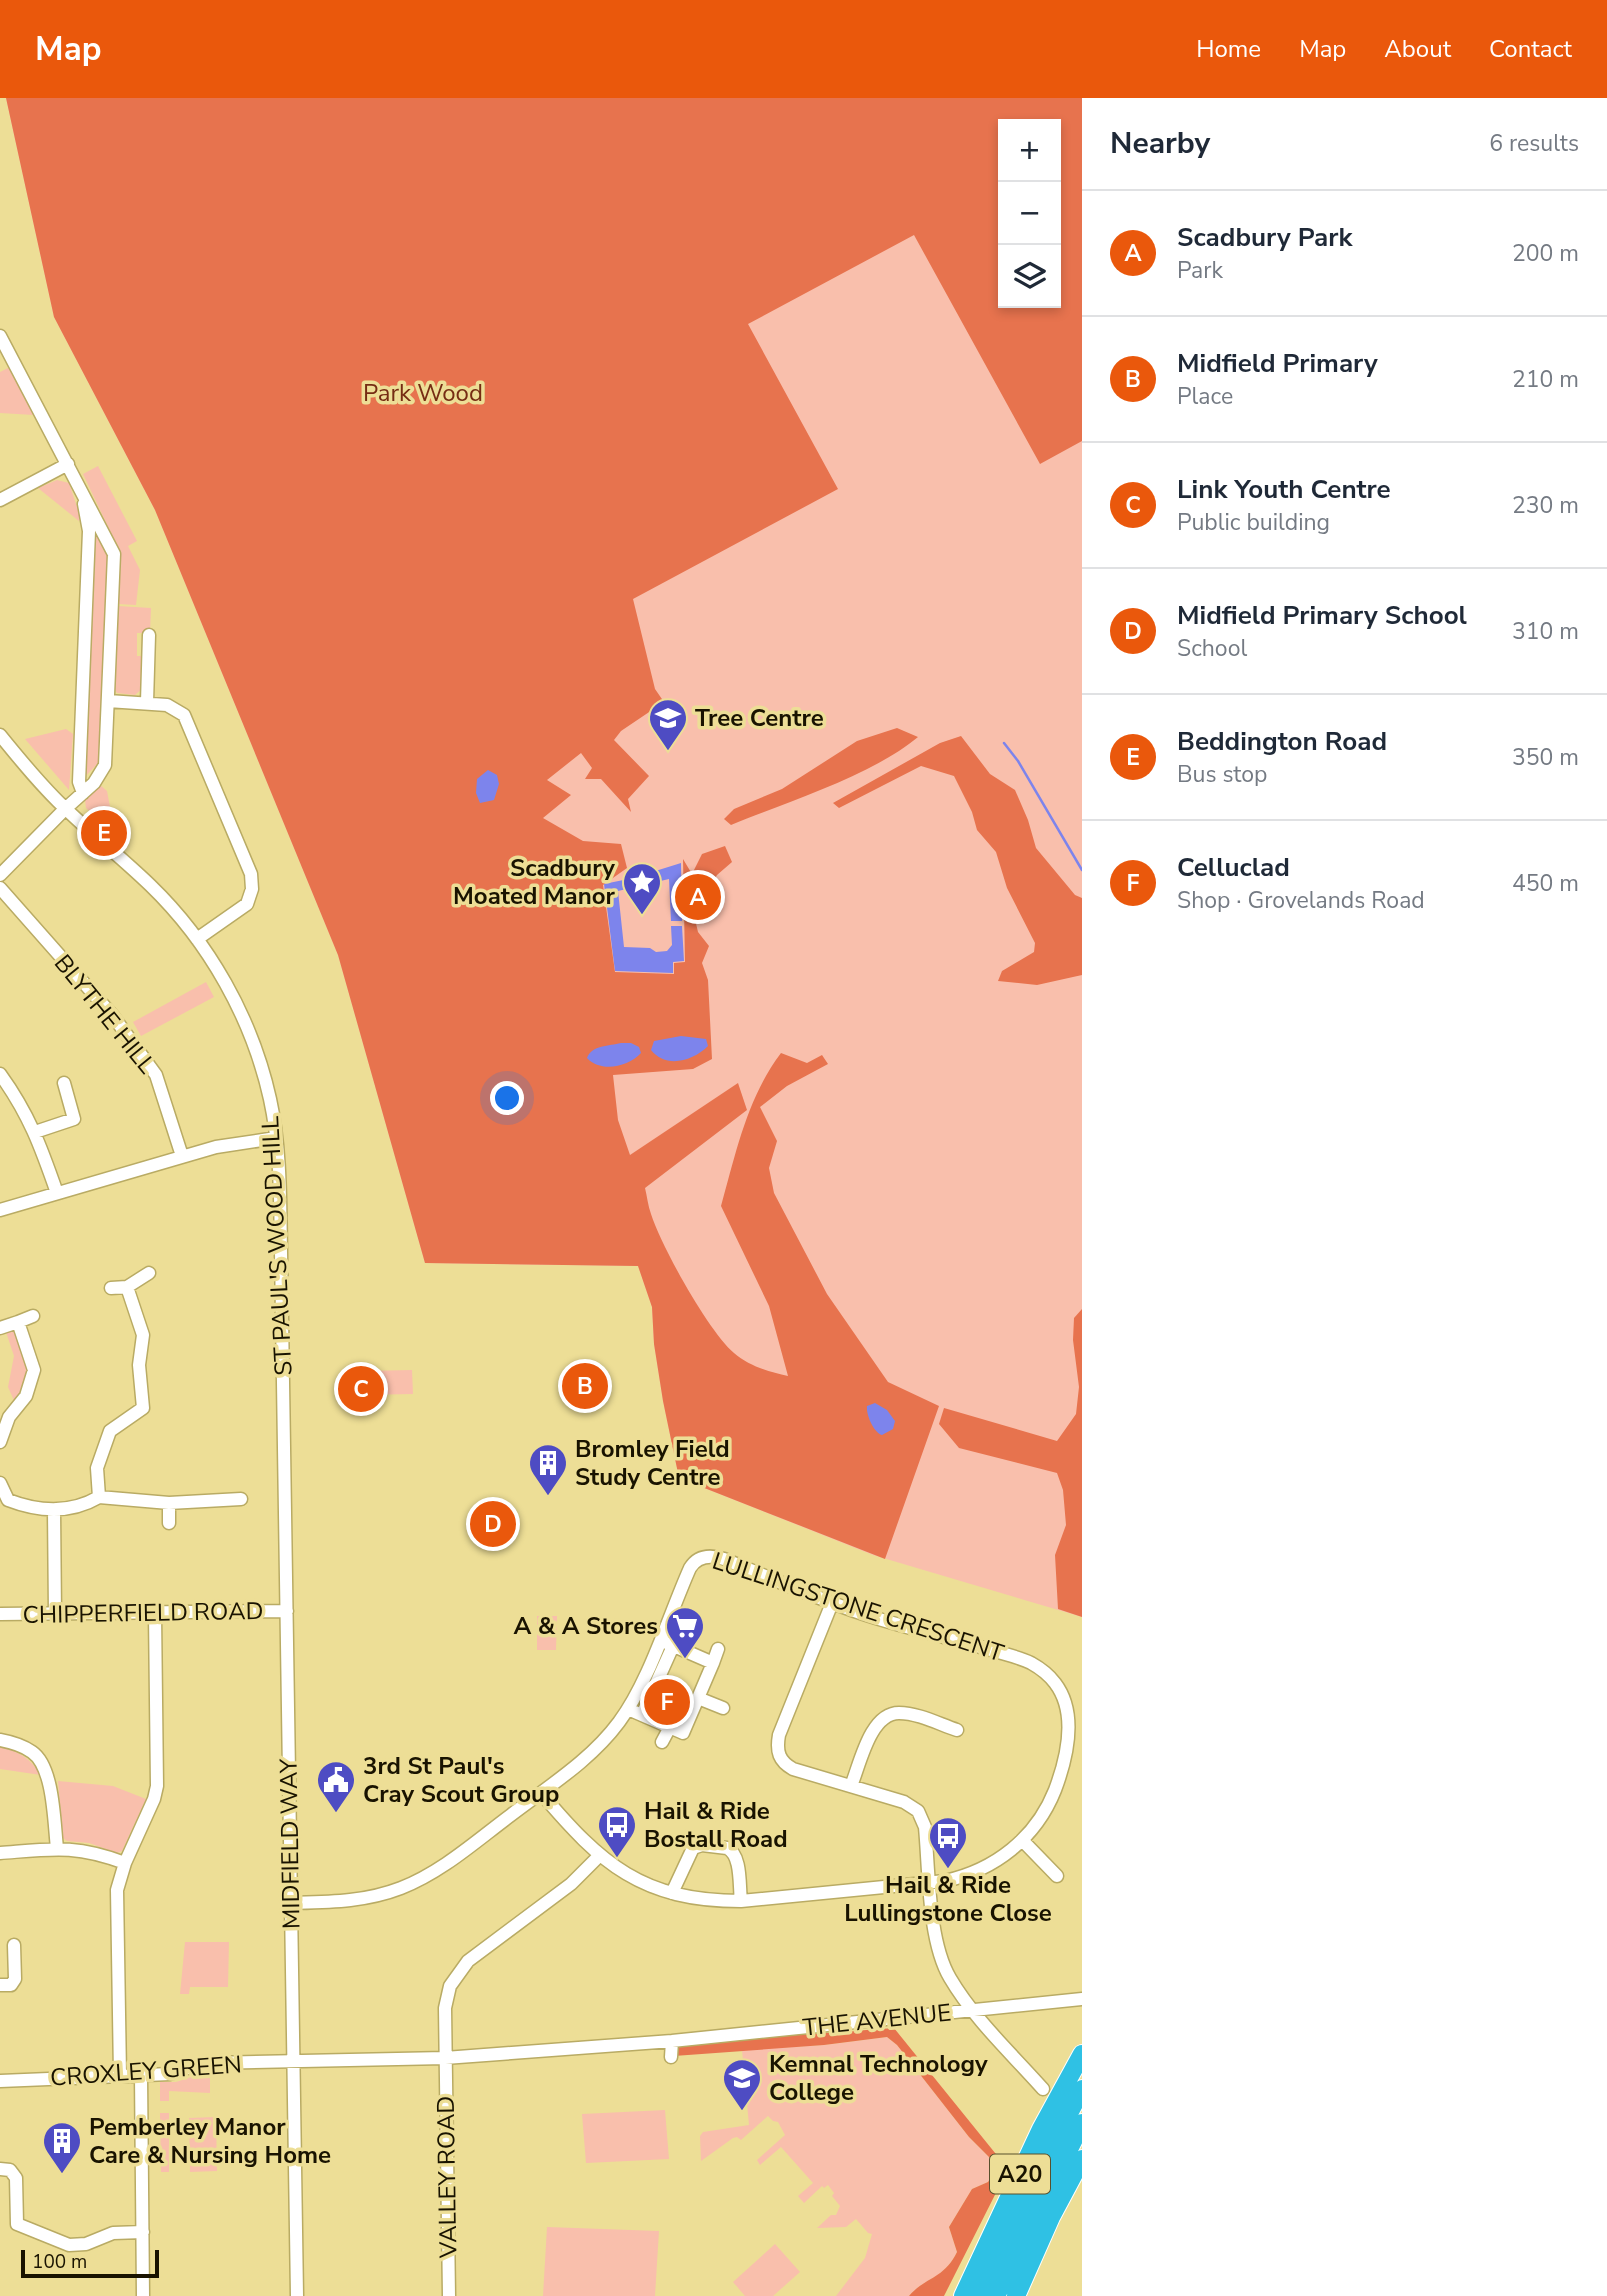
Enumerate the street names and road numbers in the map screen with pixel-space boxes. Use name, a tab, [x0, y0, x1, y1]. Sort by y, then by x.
street label: BLYTHE HILL	[47, 948, 163, 1080]
street label: ST PAUL'S WOOD HILL	[254, 1115, 300, 1377]
street label: LULLINGSTONE CRESCENT	[708, 1545, 1008, 1669]
street label: CHIPPERFIELD ROAD	[22, 1595, 264, 1631]
street label: MIDFIELD WAY	[273, 1758, 307, 1929]
street label: THE AVENUE	[801, 1996, 953, 2044]
street label: CROXLEY GREEN	[49, 2048, 243, 2094]
street label: VALLEY ROAD	[430, 2096, 464, 2259]
road number: A20	[990, 2154, 1050, 2194]

